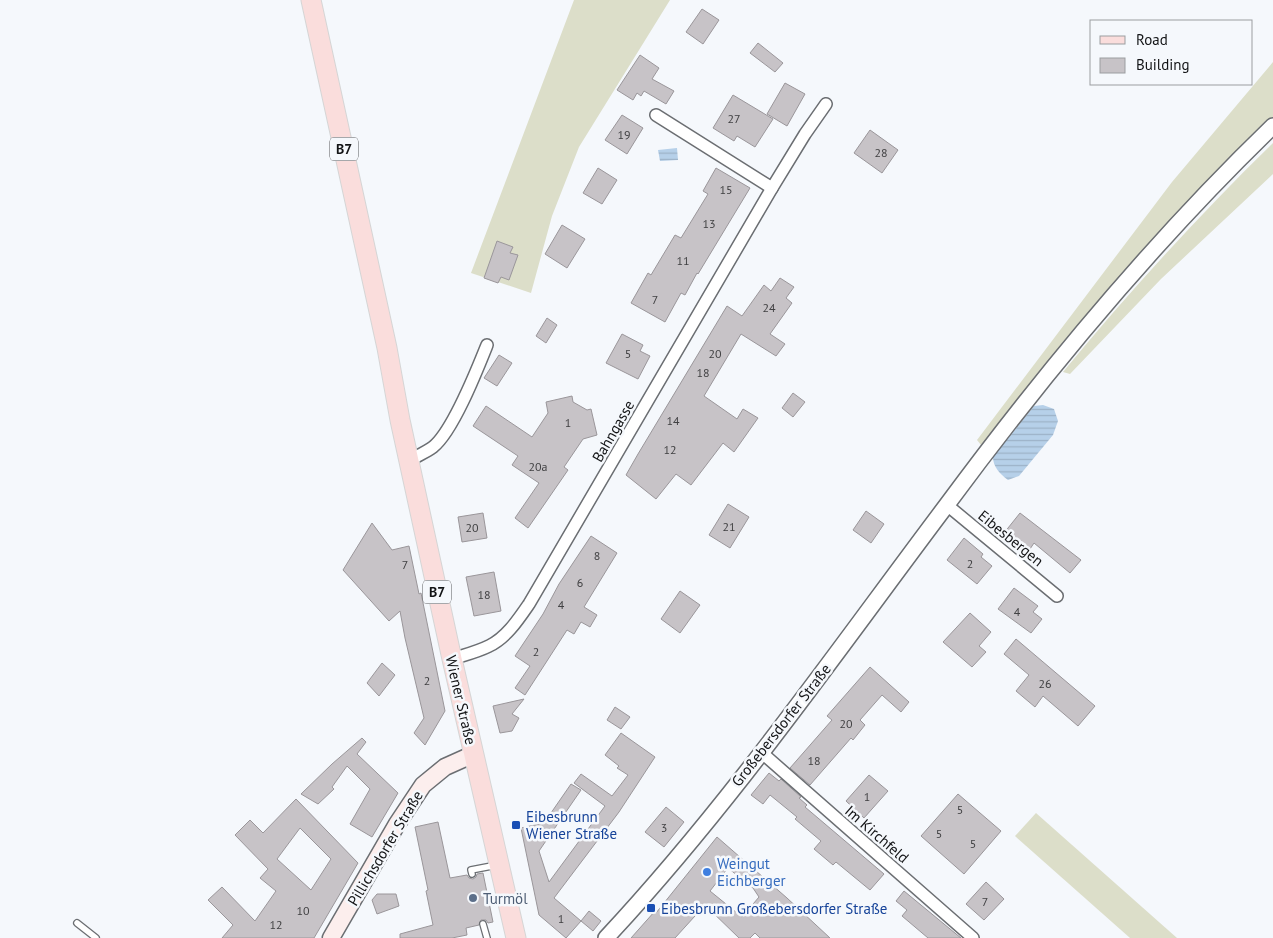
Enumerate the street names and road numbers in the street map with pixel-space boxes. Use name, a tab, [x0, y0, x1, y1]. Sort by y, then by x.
road number: B7	[330, 138, 358, 160]
street label: Bahngasse	[588, 397, 638, 465]
street label: Eibesbergen	[974, 506, 1048, 570]
road number: B7	[423, 580, 451, 604]
street label: Wiener Straße	[441, 653, 481, 747]
street label: Großebersdorfer Straße	[727, 660, 835, 790]
street label: Pillichsdorfer Straße	[343, 787, 427, 909]
street label: Im Kirchfeld	[841, 801, 913, 867]

